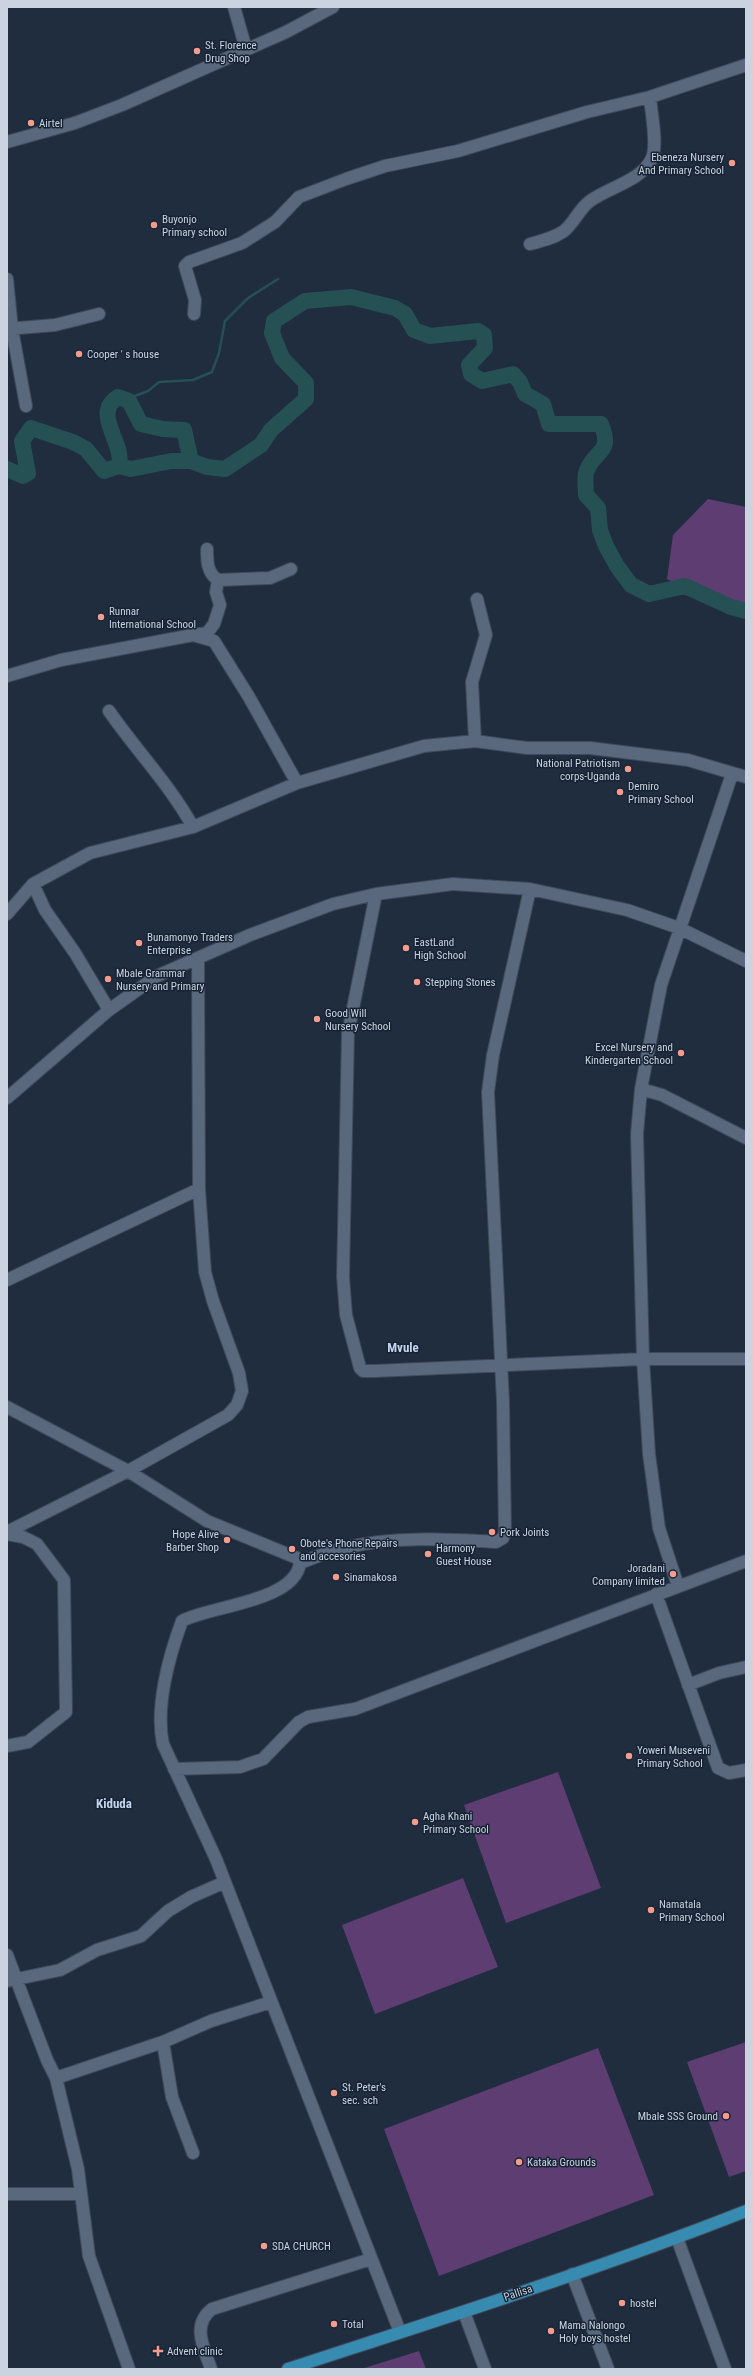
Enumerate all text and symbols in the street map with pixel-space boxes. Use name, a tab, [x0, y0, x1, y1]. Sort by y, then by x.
place label: St. Florence Drug Shop	[205, 39, 257, 65]
marker: St. Florence Drug Shop	[192, 46, 202, 56]
place label: Airtel	[39, 117, 62, 130]
marker: Airtel	[26, 118, 36, 128]
place label: Ebeneza Nursery And Primary School	[639, 151, 724, 177]
marker: Ebeneza Nursery And Primary School	[727, 158, 737, 168]
place label: Buyonjo Primary school	[162, 213, 227, 239]
marker: Buyonjo Primary school	[149, 220, 159, 230]
place label: Cooper ' s house	[87, 348, 159, 361]
marker: Cooper ' s house	[74, 349, 84, 359]
place label: Runnar International School	[109, 605, 196, 631]
marker: Runnar International School	[96, 612, 106, 622]
place label: National Patriotism corps-Uganda	[536, 757, 620, 783]
marker: National Patriotism corps-Uganda	[623, 764, 633, 774]
place label: Demiro Primary School	[628, 780, 694, 806]
marker: Demiro Primary School	[615, 787, 625, 797]
place label: Bunamonyo Traders Enterprise	[147, 931, 233, 957]
place label: EastLand High School	[414, 936, 466, 962]
marker: Bunamonyo Traders Enterprise	[134, 938, 144, 948]
marker: EastLand High School	[401, 943, 411, 953]
place label: Mbale Grammar Nursery and Primary	[116, 967, 205, 993]
marker: Mbale Grammar Nursery and Primary	[103, 974, 113, 984]
place label: Stepping Stones	[425, 976, 496, 989]
marker: Stepping Stones	[412, 977, 422, 987]
place label: Good Will Nursery School	[325, 1007, 391, 1033]
marker: Good Will Nursery School	[312, 1014, 322, 1024]
place label: Excel Nursery and Kindergarten School	[585, 1041, 673, 1067]
marker: Excel Nursery and Kindergarten School	[676, 1048, 686, 1058]
district label: Mvule	[387, 1340, 419, 1355]
place label: Pork Joints	[500, 1526, 549, 1539]
marker: Pork Joints	[487, 1527, 497, 1537]
place label: Hope Alive Barber Shop	[166, 1528, 219, 1554]
marker: Hope Alive Barber Shop	[222, 1535, 232, 1545]
place label: Obote's Phone Repairs and accesories	[300, 1537, 397, 1563]
place label: Harmony Guest House	[436, 1542, 492, 1568]
marker: Obote's Phone Repairs and accesories	[287, 1544, 297, 1554]
marker: Harmony Guest House	[423, 1549, 433, 1559]
place label: Joradani Company limited	[592, 1562, 665, 1588]
marker: Joradani Company limited	[668, 1569, 678, 1579]
place label: Sinamakosa	[344, 1571, 397, 1584]
marker: Sinamakosa	[331, 1572, 341, 1582]
place label: Yoweri Museveni Primary School	[637, 1744, 710, 1770]
marker: Yoweri Museveni Primary School	[624, 1751, 634, 1761]
district label: Kiduda	[96, 1796, 132, 1811]
place label: Agha Khani Primary School	[423, 1810, 489, 1836]
marker: Agha Khani Primary School	[410, 1817, 420, 1827]
place label: Namatala Primary School	[659, 1898, 725, 1924]
marker: Namatala Primary School	[646, 1905, 656, 1915]
place label: St. Peter's sec. sch	[342, 2081, 386, 2107]
marker: St. Peter's sec. sch	[329, 2088, 339, 2098]
place label: Mbale SSS Ground	[638, 2110, 718, 2123]
marker: Mbale SSS Ground	[721, 2111, 731, 2121]
place label: Kataka Grounds	[527, 2156, 596, 2169]
marker: Kataka Grounds	[514, 2157, 524, 2167]
place label: SDA CHURCH	[272, 2240, 331, 2253]
marker: SDA CHURCH	[259, 2241, 269, 2251]
street label: Pallisa	[502, 2282, 534, 2304]
place label: hostel	[630, 2297, 657, 2310]
marker: hostel	[617, 2298, 627, 2308]
place label: Total	[342, 2318, 364, 2331]
marker: Total	[329, 2319, 339, 2329]
place label: Mama Nalongo Holy boys hostel	[559, 2319, 631, 2345]
marker: Mama Nalongo Holy boys hostel	[546, 2326, 556, 2336]
marker: Advent clinic	[152, 2345, 164, 2357]
place label: Advent clinic	[167, 2345, 223, 2358]

